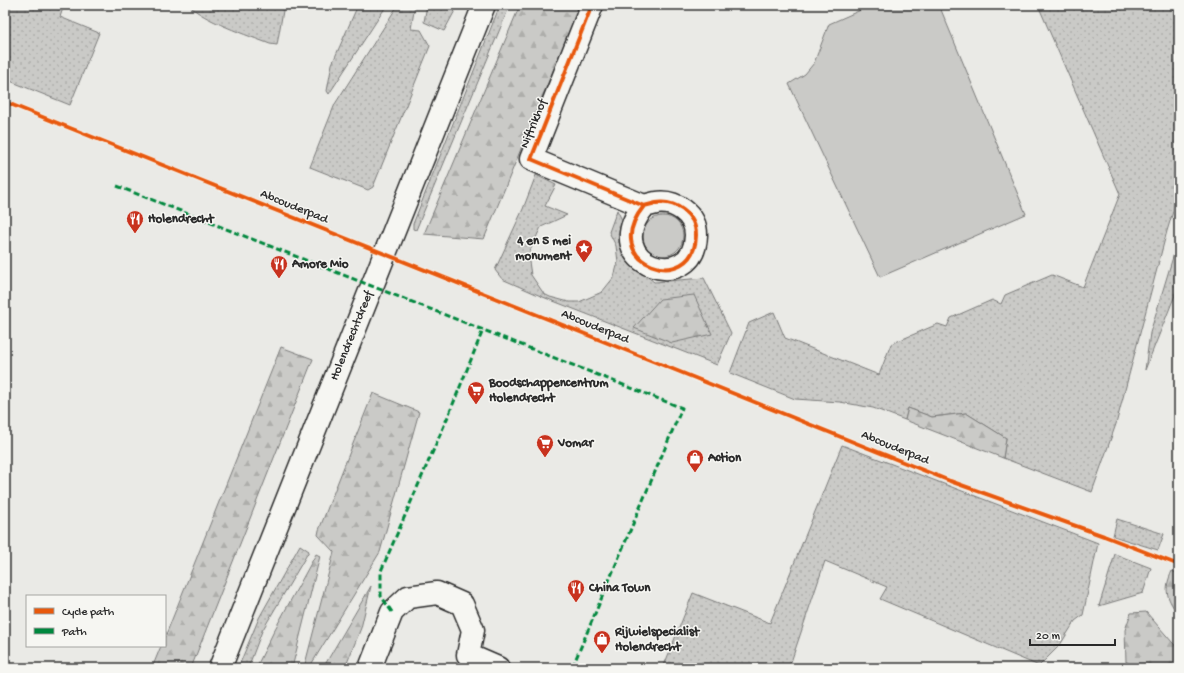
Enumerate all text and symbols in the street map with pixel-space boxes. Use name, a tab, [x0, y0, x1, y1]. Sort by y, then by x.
street label: Niftrikhof	[517, 96, 551, 151]
street label: Abcouderpad	[258, 187, 331, 228]
restaurant icon: Holendrecht	[125, 209, 145, 234]
place label: Holendrecht	[148, 212, 215, 227]
place label: 4 en 5 mei monument	[515, 234, 573, 264]
place icon: 4 en 5 mei monument	[574, 238, 594, 263]
restaurant icon: Amore Mio	[269, 254, 289, 279]
place label: Amore Mio	[291, 257, 349, 272]
street label: Holendrechtdreef	[327, 288, 377, 383]
street label: Abcouderpad	[559, 307, 632, 348]
place label: Boodschappencentrum Holendrecht	[488, 376, 609, 406]
supermarket icon: Boodschappencentrum Holendrecht	[466, 380, 486, 405]
street label: Abcouderpad	[859, 428, 932, 469]
supermarket icon: Vomar	[535, 433, 555, 458]
place label: Vomar	[557, 436, 594, 451]
shop icon: Action	[685, 448, 705, 473]
place label: Action	[707, 451, 742, 466]
restaurant icon: China Town	[566, 578, 586, 603]
place label: China Town	[588, 581, 651, 596]
legend	[26, 595, 166, 647]
text: Cycle path	[62, 606, 115, 620]
scale bar	[1030, 621, 1115, 647]
place label: Rijwielspecialist Holendrecht	[614, 625, 701, 655]
text: Path	[61, 626, 87, 640]
shop icon: Rijwielspecialist Holendrecht	[592, 629, 612, 654]
text: 20 m	[1036, 630, 1061, 644]

